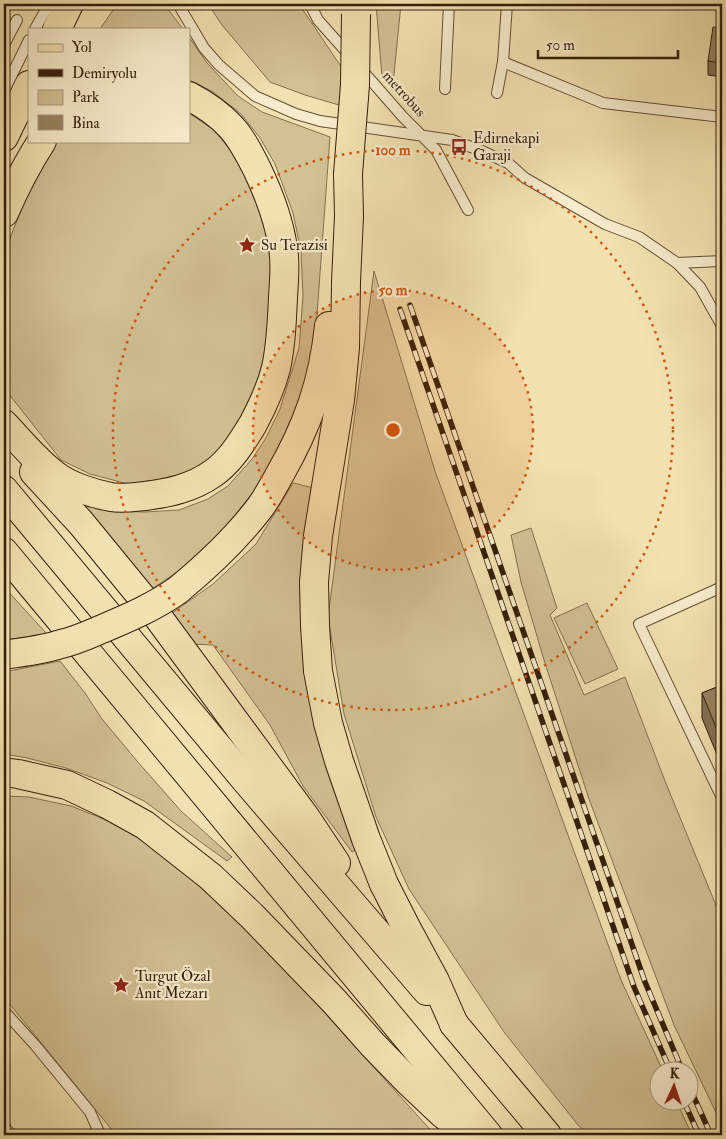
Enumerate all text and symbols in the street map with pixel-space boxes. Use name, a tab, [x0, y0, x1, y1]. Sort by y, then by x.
legend	[28, 28, 190, 142]
scale bar	[538, 28, 678, 60]
text: 50 m	[546, 36, 575, 55]
text: Yol	[72, 38, 92, 57]
text: Demiryolu	[72, 64, 137, 83]
street label: metrobus	[378, 67, 430, 121]
text: Park	[72, 88, 99, 107]
text: Bina	[72, 114, 100, 133]
place label: Edirnekapi Garaji	[473, 129, 540, 165]
bus stop icon: Edirnekapi Garaji	[449, 137, 469, 157]
text: 100 m	[375, 141, 411, 160]
place icon: Su Terazisi	[237, 235, 257, 255]
place label: Su Terazisi	[261, 236, 328, 255]
text: 50 m	[379, 281, 408, 300]
centre of rings	[384, 421, 402, 439]
place label: Turgut Özal Anıt Mezarı	[134, 966, 211, 1003]
place icon: Turgut Özal Anıt Mezarı	[111, 975, 131, 995]
north arrow	[648, 1062, 698, 1112]
text: K	[669, 1065, 681, 1082]

